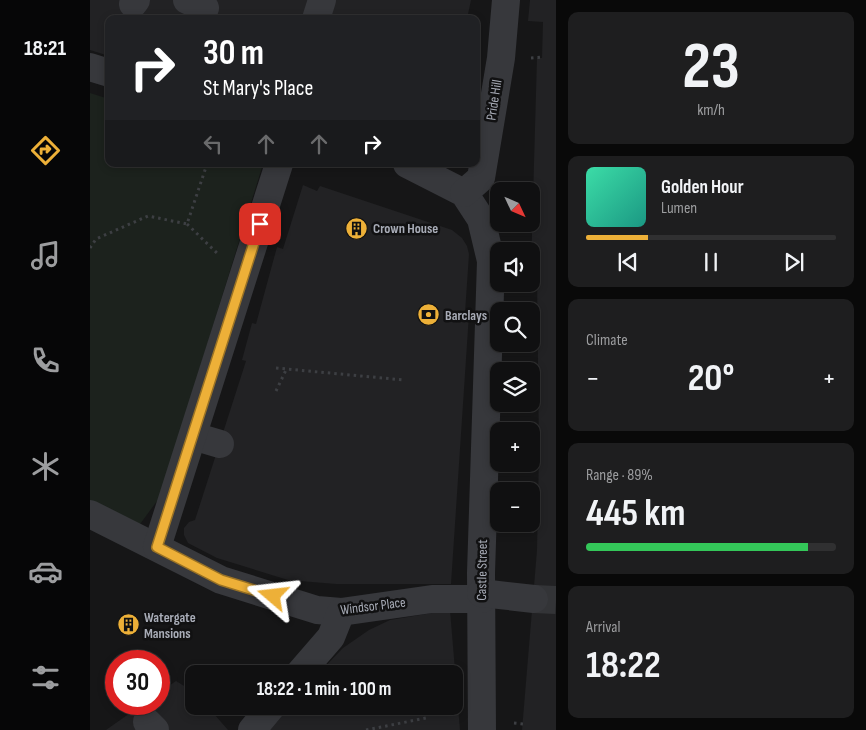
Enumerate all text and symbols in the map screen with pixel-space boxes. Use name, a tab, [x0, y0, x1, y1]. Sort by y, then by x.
text: 23	[682, 29, 740, 107]
text: 30 m	[203, 32, 264, 75]
text: 18:21	[24, 35, 66, 62]
icon: right	[120, 35, 185, 100]
text: St Mary's Place	[203, 75, 313, 102]
street label: Pride Hill	[482, 78, 506, 122]
text: km/h	[697, 101, 725, 120]
icon: left	[199, 130, 227, 158]
icon: ahead	[252, 130, 280, 158]
icon: ahead	[305, 130, 333, 158]
icon: right	[358, 130, 386, 158]
icon: directions	[28, 133, 63, 168]
text: Golden Hour	[661, 176, 744, 199]
north arrow	[490, 182, 540, 232]
map controls	[490, 182, 540, 532]
text: Lumen	[661, 199, 697, 218]
pin	[239, 203, 281, 245]
icon: arrive	[246, 210, 274, 238]
building icon: Crown House	[345, 216, 369, 240]
place label: Crown House	[373, 220, 438, 237]
icon: music	[28, 238, 63, 273]
button: sound	[490, 242, 540, 292]
icon: previous	[614, 248, 642, 276]
icon: pause	[697, 248, 725, 276]
icon: next	[780, 248, 808, 276]
button: search	[490, 302, 540, 352]
bank icon: Barclays	[417, 303, 441, 327]
place label: Barclays	[445, 307, 487, 324]
text: Climate	[586, 331, 628, 350]
icon: phone	[28, 343, 63, 378]
text: 20°	[688, 356, 734, 401]
button: layers	[490, 362, 540, 412]
text: −	[586, 362, 600, 395]
text: +	[822, 362, 836, 395]
button: +	[490, 422, 540, 472]
icon: climate	[28, 449, 63, 484]
text: Range · 89%	[586, 466, 653, 485]
button: −	[490, 482, 540, 532]
text: 445 km	[586, 491, 685, 536]
street label: Castle Street	[473, 539, 491, 601]
icon: car	[28, 554, 63, 589]
position arrow	[246, 569, 298, 621]
street label: Windsor Place	[339, 594, 407, 618]
place label: Watergate Mansions	[144, 609, 196, 642]
building icon: Watergate Mansions	[116, 613, 140, 637]
text: Arrival	[586, 618, 620, 637]
text: 18:22	[586, 643, 661, 688]
speed limit sign: 30	[105, 650, 170, 715]
icon: filters	[28, 660, 63, 695]
text: 18:22 · 1 min · 100 m	[257, 678, 391, 701]

